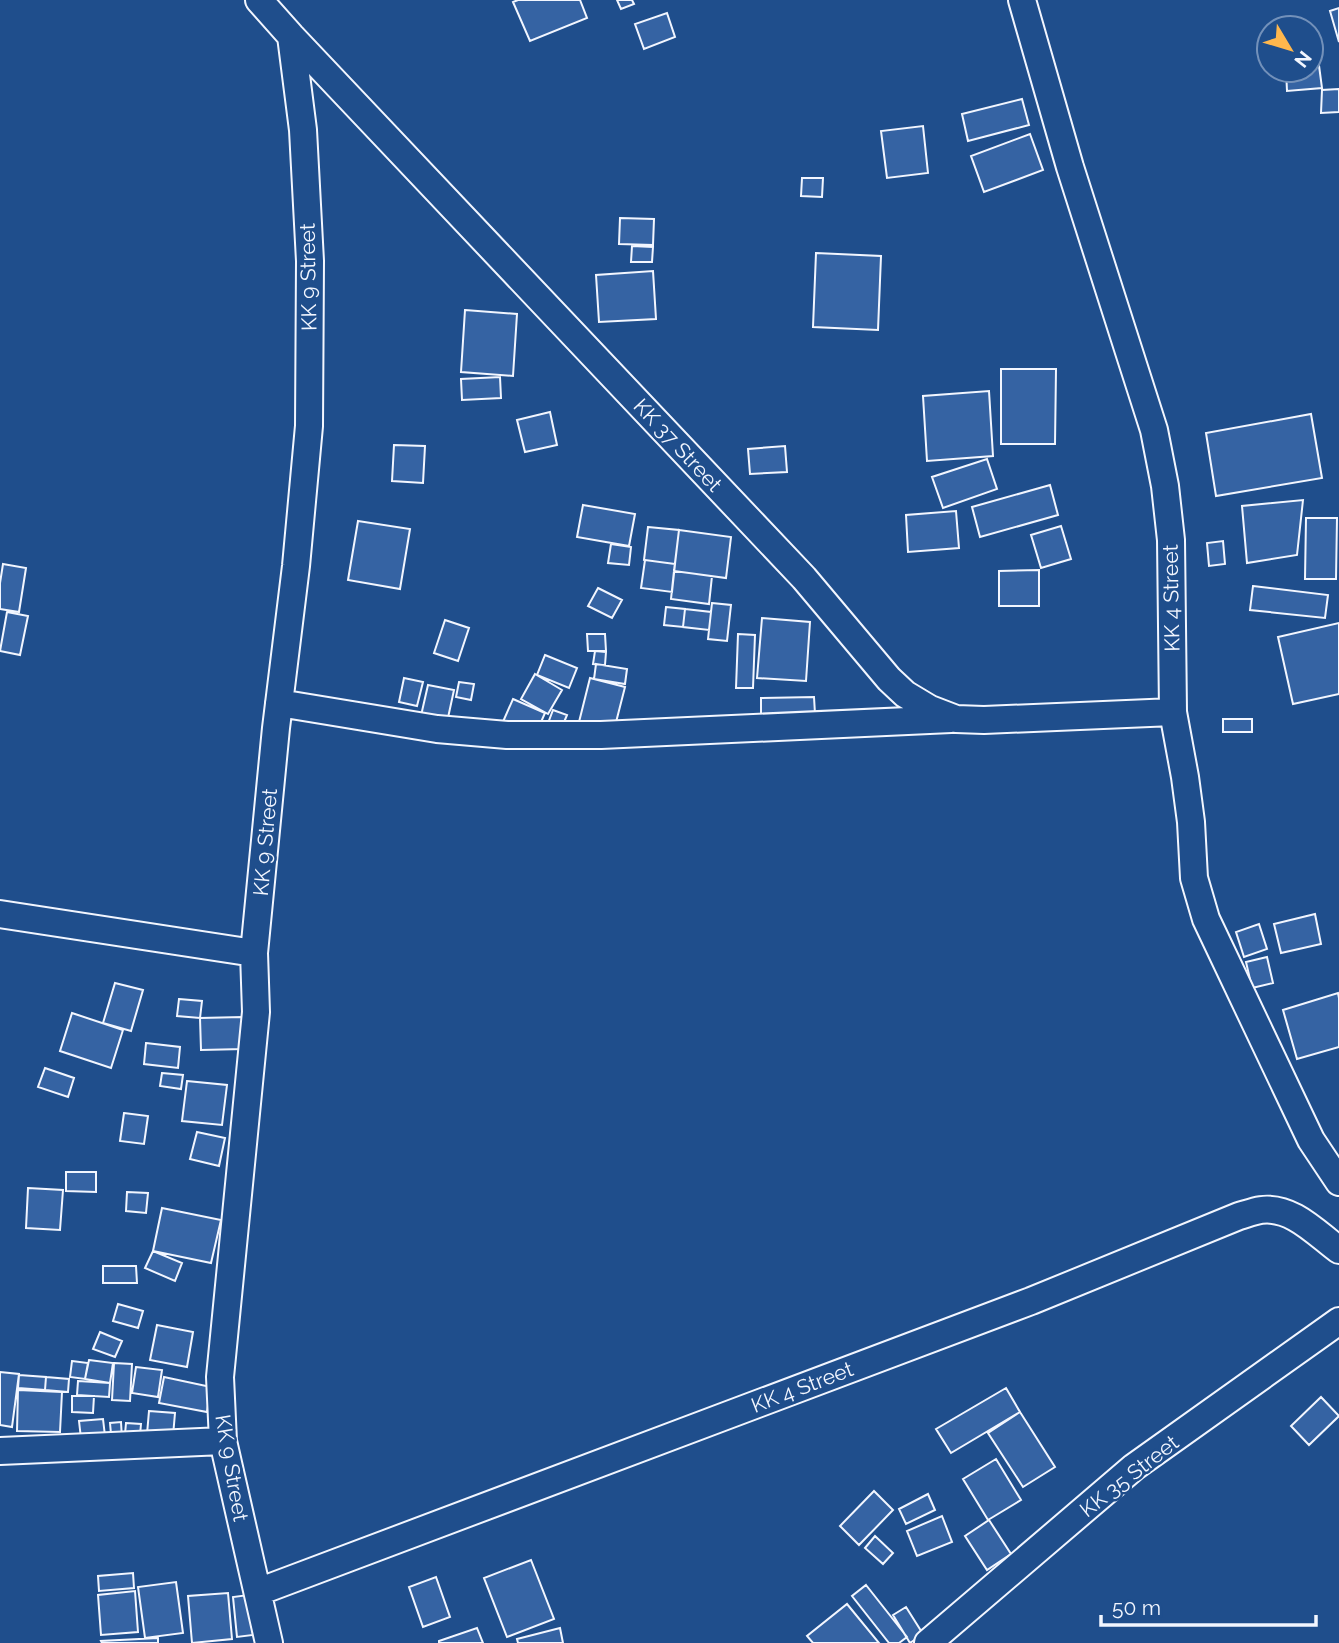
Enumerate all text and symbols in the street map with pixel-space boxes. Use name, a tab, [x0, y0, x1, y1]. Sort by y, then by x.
north arrow	[1255, 14, 1325, 84]
text: N	[1290, 47, 1317, 72]
street label: KK 9 Street	[295, 223, 321, 331]
street label: KK 37 Street	[629, 393, 727, 497]
street label: KK 4 Street	[1158, 544, 1184, 652]
street label: KK 9 Street	[248, 787, 282, 897]
street label: KK 4 Street	[748, 1356, 856, 1418]
street label: KK 9 Street	[210, 1413, 254, 1523]
street label: KK 35 Street	[1075, 1430, 1183, 1522]
scale bar	[1101, 1584, 1316, 1628]
text: 50 m	[1112, 1595, 1161, 1620]

